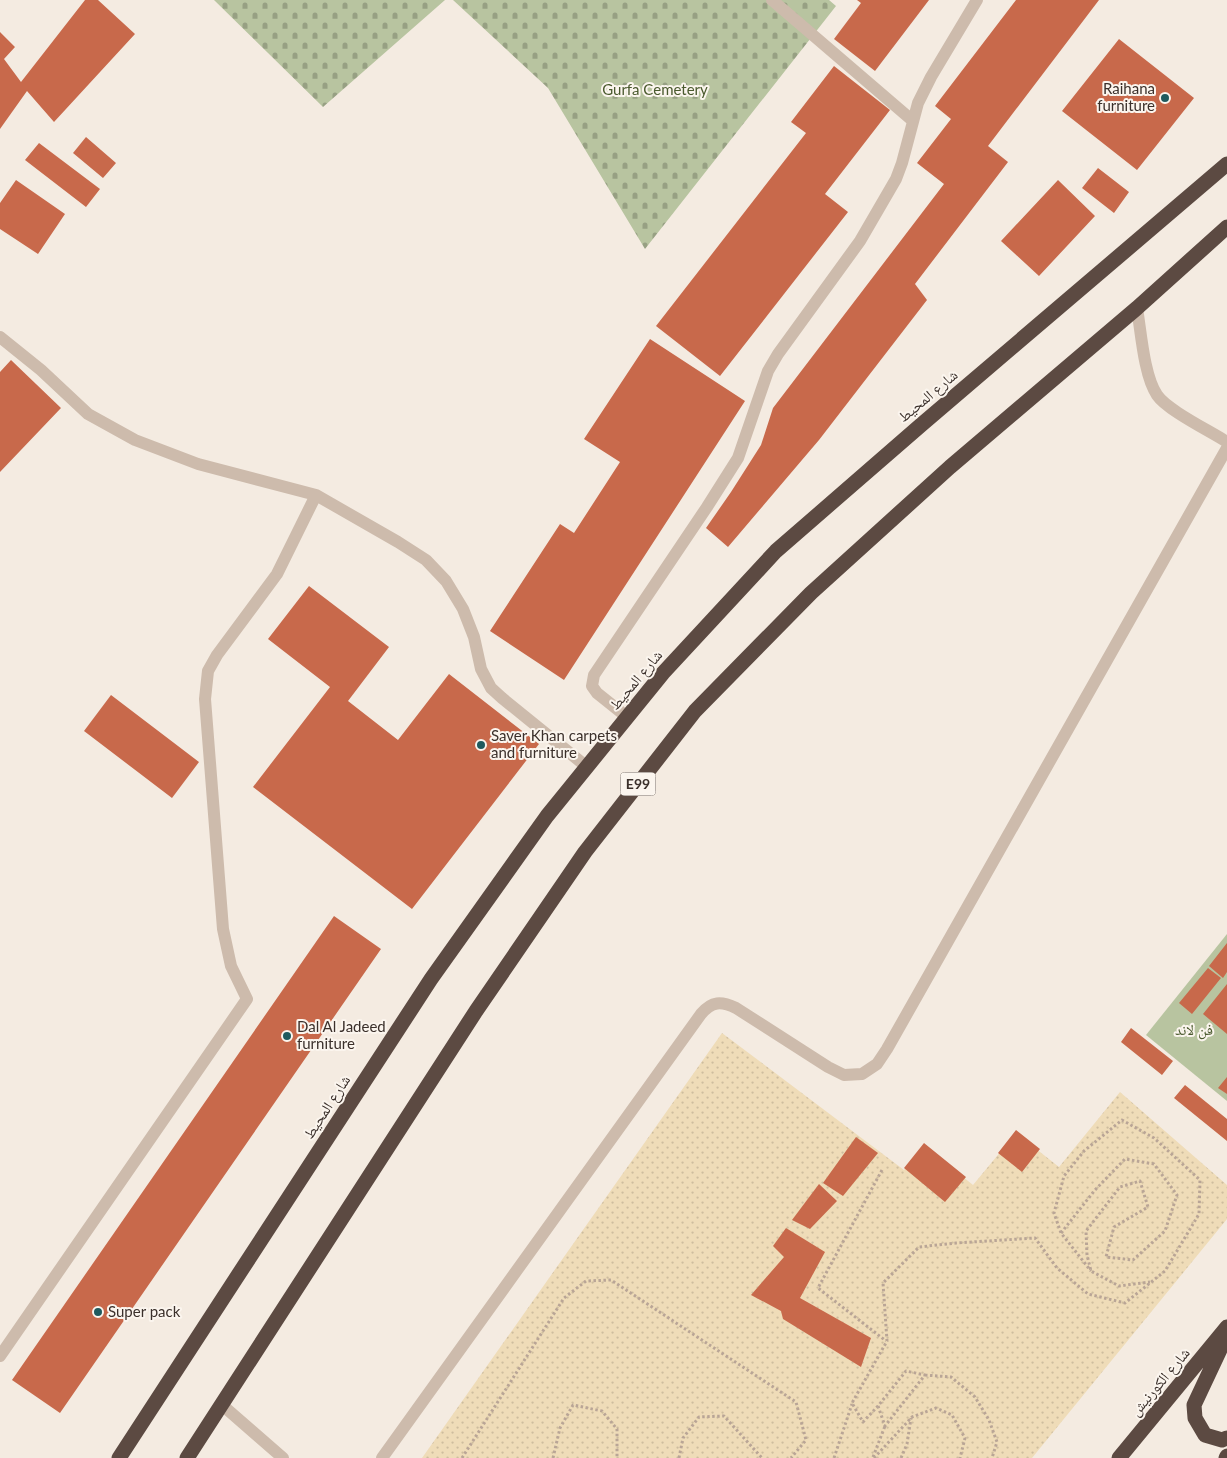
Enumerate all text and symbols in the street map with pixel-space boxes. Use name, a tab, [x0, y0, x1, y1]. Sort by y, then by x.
place label: Raihana furniture	[1097, 79, 1155, 114]
park label: Gurfa Cemetery	[602, 80, 708, 98]
marker: Raihana furniture	[1159, 92, 1171, 104]
street label: شارع المحيط	[894, 365, 962, 427]
street label: شارع المحيط	[605, 646, 667, 714]
place label: Saver Khan carpets and furniture	[491, 726, 617, 761]
marker: Saver Khan carpets and furniture	[475, 739, 487, 751]
road number: E99	[620, 772, 656, 796]
place label: Dal Al Jadeed furniture	[297, 1017, 386, 1052]
park label: فن لاند	[1175, 1020, 1213, 1040]
marker: Dal Al Jadeed furniture	[281, 1030, 293, 1042]
street label: شارع المحيط	[299, 1071, 355, 1143]
place label: Super pack	[108, 1302, 181, 1320]
marker: Super pack	[92, 1306, 104, 1318]
street label: شارع الكورنيش	[1125, 1343, 1195, 1420]

